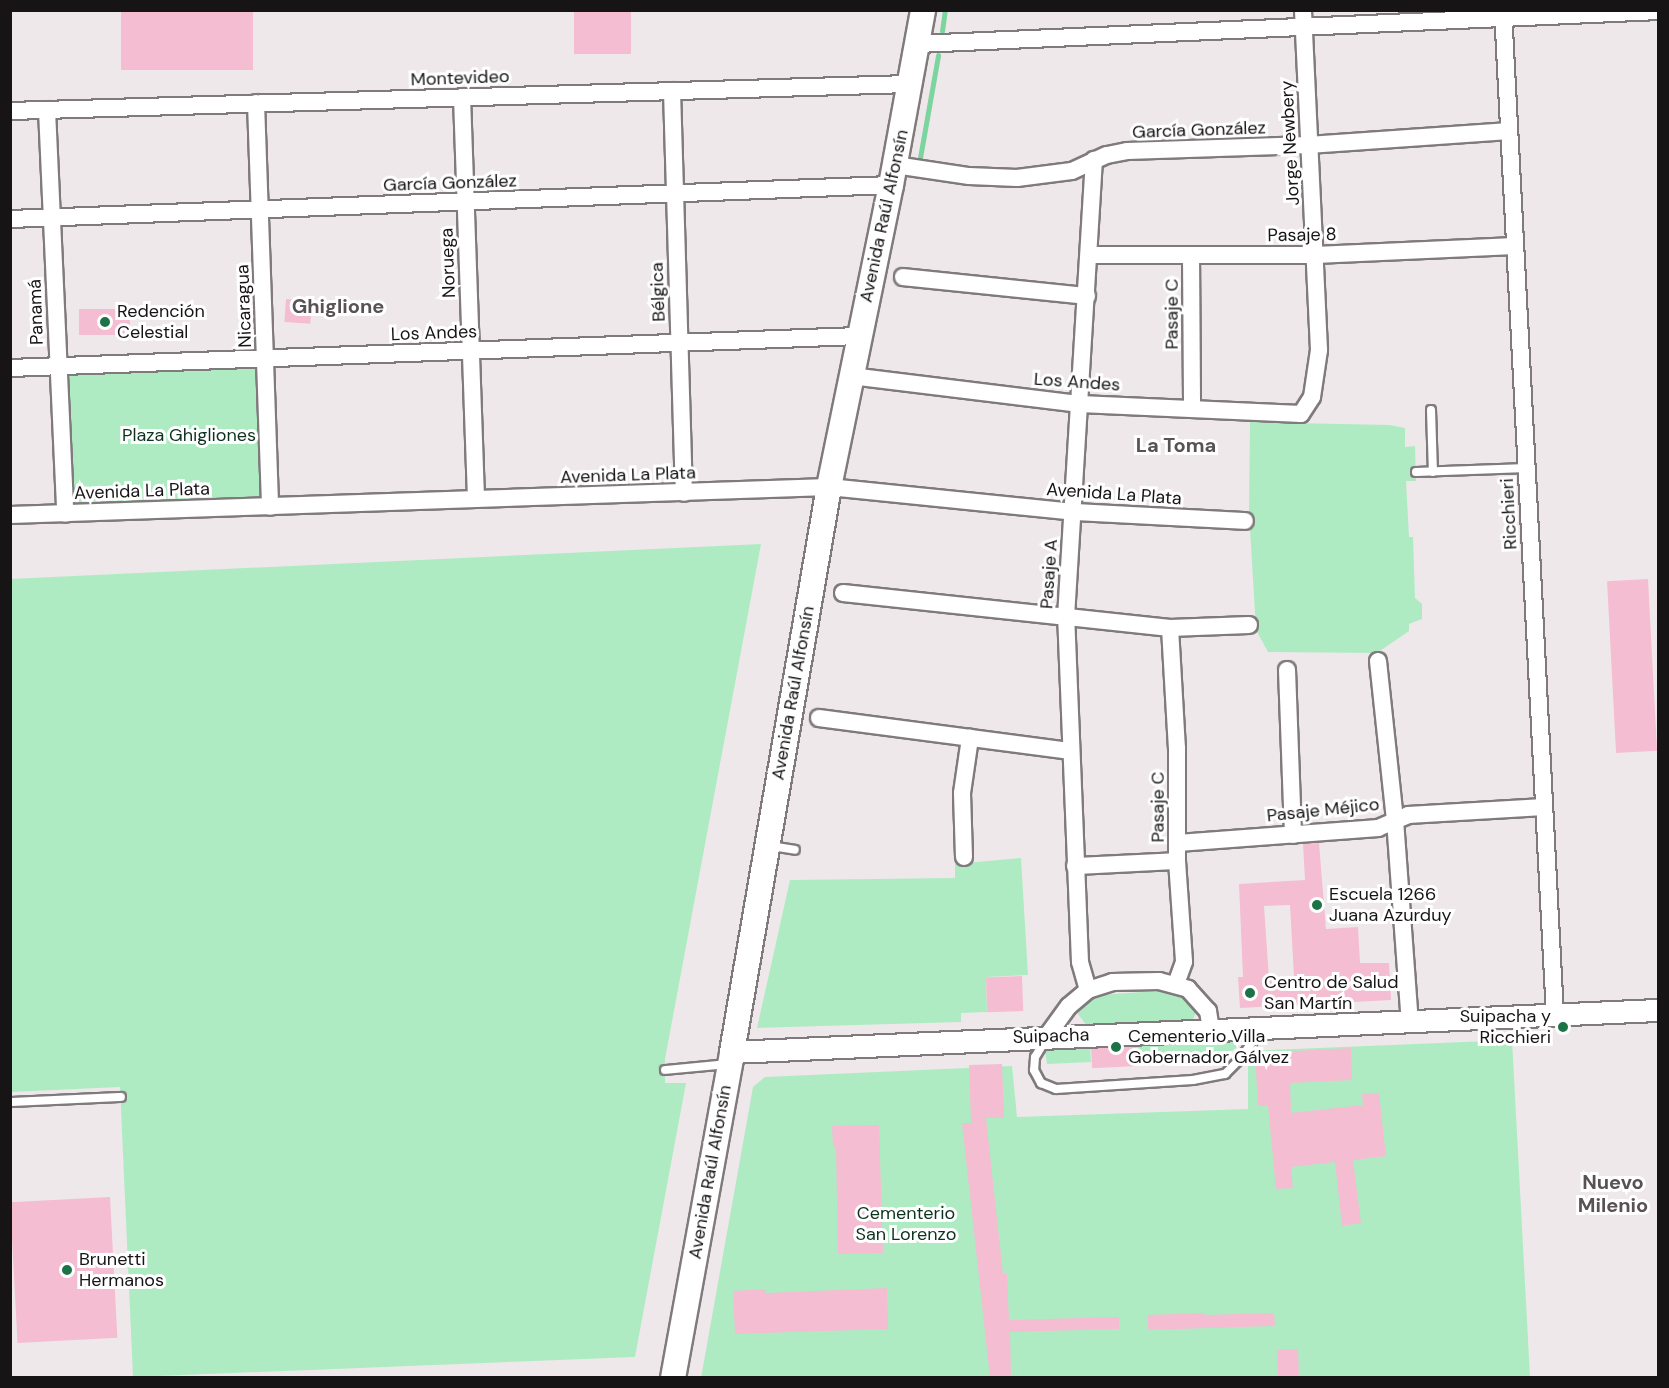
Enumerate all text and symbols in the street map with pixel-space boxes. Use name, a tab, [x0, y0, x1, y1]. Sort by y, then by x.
street label: Montevideo	[410, 65, 510, 91]
street label: Jorge Newbery	[1276, 80, 1304, 206]
street label: García González	[1132, 117, 1266, 143]
street label: Avenida Raúl Alfonsín	[855, 128, 913, 304]
street label: García González	[383, 170, 517, 196]
street label: Pasaje 8	[1267, 224, 1337, 246]
street label: Noruega	[436, 228, 460, 298]
street label: Bélgica	[646, 262, 670, 322]
street label: Nicaragua	[232, 264, 256, 348]
street label: Panamá	[24, 279, 48, 345]
street label: Pasaje C	[1161, 279, 1183, 349]
district label: Ghiglione	[292, 294, 384, 318]
place label: Redención Celestial	[117, 301, 205, 344]
marker: Redención Celestial	[98, 315, 112, 329]
street label: Los Andes	[390, 321, 478, 345]
street label: Los Andes	[1033, 368, 1121, 396]
park label: Plaza Ghigliones	[122, 424, 256, 446]
district label: La Toma	[1136, 433, 1216, 457]
street label: Avenida La Plata	[560, 462, 696, 488]
street label: Avenida La Plata	[74, 478, 210, 504]
street label: Avenida La Plata	[1046, 478, 1182, 510]
street label: Ricchieri	[1496, 478, 1522, 550]
street label: Pasaje A	[1036, 538, 1062, 610]
street label: Avenida Raúl Alfonsín	[767, 604, 819, 782]
street label: Pasaje C	[1147, 772, 1169, 842]
street label: Pasaje Méjico	[1266, 793, 1380, 827]
place label: Escuela 1266 Juana Azurduy	[1329, 884, 1451, 926]
marker: Escuela 1266 Juana Azurduy	[1310, 898, 1324, 912]
place label: Centro de Salud San Martín	[1264, 972, 1398, 1014]
marker: Centro de Salud San Martín	[1241, 984, 1259, 1002]
place label: Suipacha y Ricchieri	[1460, 1006, 1551, 1048]
marker: Suipacha y Ricchieri	[1556, 1020, 1570, 1034]
street label: Suipacha	[1012, 1024, 1090, 1048]
place label: Cementerio Villa Gobernador Gálvez	[1128, 1026, 1289, 1068]
marker: Cementerio Villa Gobernador Gálvez	[1109, 1040, 1123, 1054]
street label: Avenida Raúl Alfonsín	[684, 1083, 736, 1261]
district label: Nuevo Milenio	[1578, 1171, 1648, 1218]
park label: Cementerio San Lorenzo	[856, 1203, 956, 1246]
place label: Brunetti Hermanos	[79, 1249, 164, 1292]
marker: Brunetti Hermanos	[60, 1263, 74, 1277]

